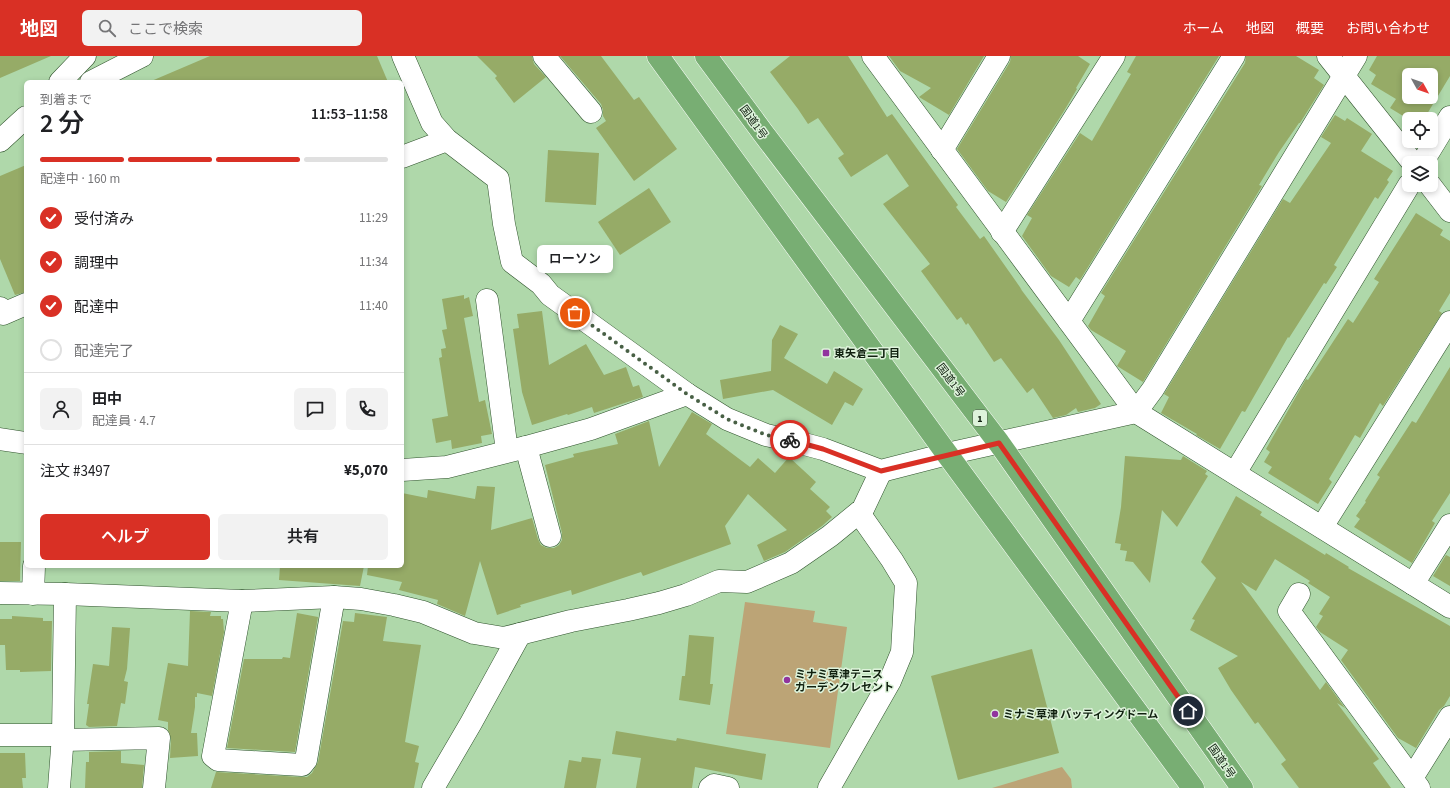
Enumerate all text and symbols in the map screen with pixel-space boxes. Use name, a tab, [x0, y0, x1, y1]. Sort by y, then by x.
search box	[82, 10, 362, 46]
text: 地図	[20, 16, 58, 43]
icon: search	[96, 17, 118, 39]
text: ここで検索	[128, 19, 203, 40]
text: ホーム	[1182, 19, 1224, 39]
text: 地図	[1246, 19, 1274, 39]
text: 概要	[1296, 19, 1324, 39]
text: お問い合わせ	[1346, 19, 1430, 39]
north arrow	[1402, 68, 1438, 104]
map controls	[1402, 68, 1438, 192]
text: 到着まで	[40, 91, 92, 109]
street label: 国道1号	[736, 102, 771, 142]
text: 11:53–11:58	[311, 104, 388, 125]
text: 2 分	[40, 105, 85, 142]
button: locate	[1402, 112, 1438, 148]
button: layers	[1402, 156, 1438, 192]
text: 配達中 · 160 m	[40, 170, 120, 188]
icon: check	[40, 207, 62, 229]
text: 受付済み	[74, 209, 134, 230]
text: 11:29	[359, 209, 388, 227]
callout: ローソン	[537, 245, 613, 273]
text: ローソン	[549, 250, 601, 268]
icon: check	[40, 251, 62, 273]
text: 調理中	[74, 253, 119, 274]
text: 11:34	[359, 253, 388, 271]
icon: check	[40, 295, 62, 317]
pin	[558, 296, 592, 330]
text: 配達中	[74, 297, 119, 318]
text: 11:40	[359, 297, 388, 315]
icon: bag	[564, 302, 586, 324]
text: 配達完了	[74, 341, 134, 362]
place label: 東矢倉二丁目	[834, 346, 900, 361]
marker: 東矢倉二丁目	[821, 348, 831, 358]
street label: 国道1号	[933, 360, 968, 400]
button: person	[40, 388, 82, 430]
button: chat	[294, 388, 336, 430]
button: phone	[346, 388, 388, 430]
text: 田中	[92, 389, 122, 410]
road number: 1	[973, 410, 987, 426]
text: 配達員 · 4.7	[92, 412, 156, 430]
courier	[770, 420, 810, 460]
icon: bike	[779, 429, 801, 451]
text: ¥5,070	[344, 460, 388, 481]
text: 注文 #3497	[40, 461, 110, 482]
button: ヘルプ	[40, 514, 210, 560]
button: 共有	[218, 514, 388, 560]
place label: ミナミ草津テニス ガーデンクレセント	[795, 667, 894, 695]
marker: ミナミ草津テニス ガーデンクレセント	[782, 675, 792, 685]
pin	[1171, 694, 1205, 728]
icon: home	[1177, 700, 1199, 722]
place label: ミナミ草津 バッティングドーム	[1003, 707, 1158, 722]
marker: ミナミ草津 バッティングドーム	[990, 709, 1000, 719]
street label: 国道1号	[1204, 741, 1239, 781]

